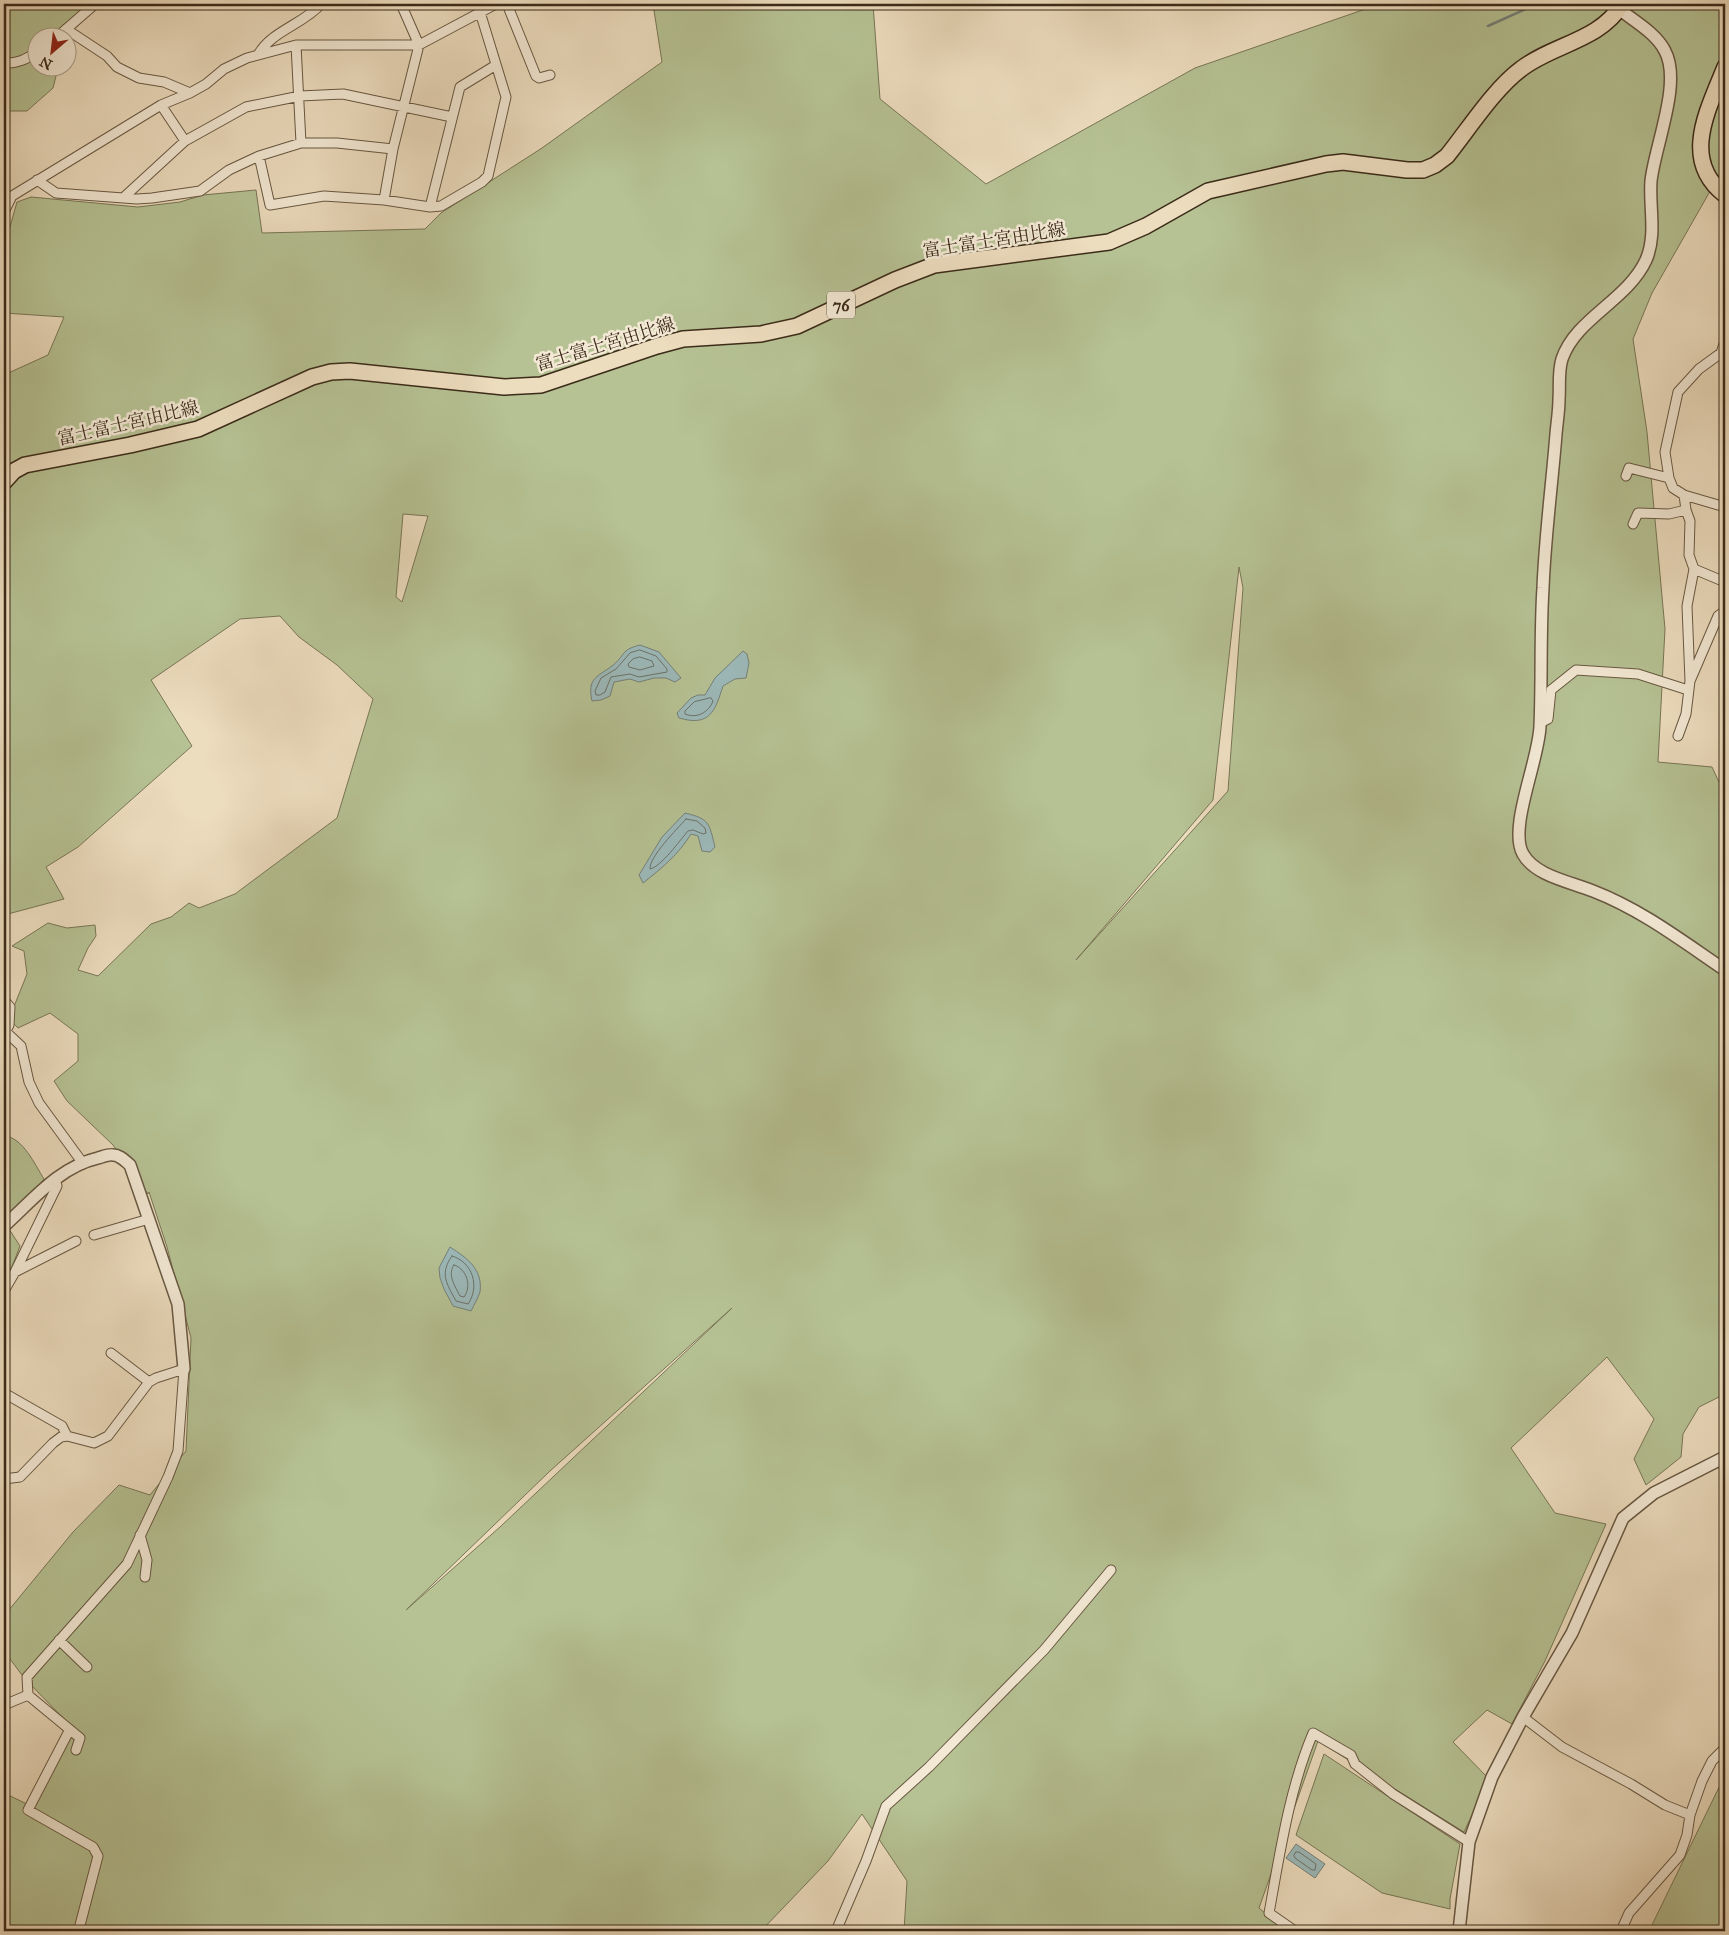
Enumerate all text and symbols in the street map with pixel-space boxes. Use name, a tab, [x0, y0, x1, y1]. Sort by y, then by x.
north arrow	[28, 28, 78, 78]
text: N	[37, 53, 55, 73]
street label: 富士富士宮由比線	[921, 218, 1067, 262]
road number: 76	[827, 292, 855, 318]
street label: 富士富士宮由比線	[533, 312, 677, 376]
street label: 富士富士宮由比線	[55, 396, 201, 450]

